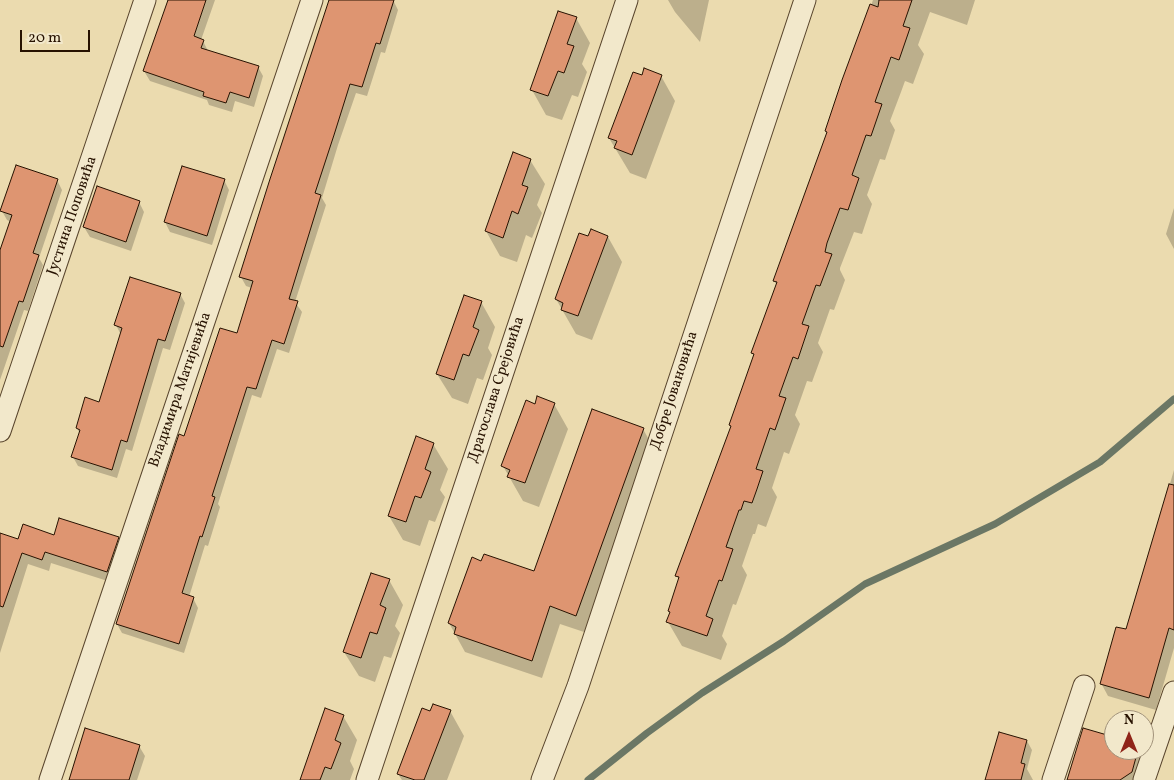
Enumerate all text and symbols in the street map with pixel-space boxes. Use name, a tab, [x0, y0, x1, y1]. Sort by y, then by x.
scale bar	[22, 20, 92, 52]
text: 20 m	[28, 28, 61, 49]
street label: Јустина Поповића	[44, 154, 102, 278]
street label: Владимира Матијевића	[146, 310, 216, 470]
street label: Драгослава Срејовића	[465, 315, 529, 465]
street label: Добре Јовановића	[647, 329, 703, 453]
north arrow	[1104, 710, 1154, 760]
text: N	[1124, 711, 1134, 730]

